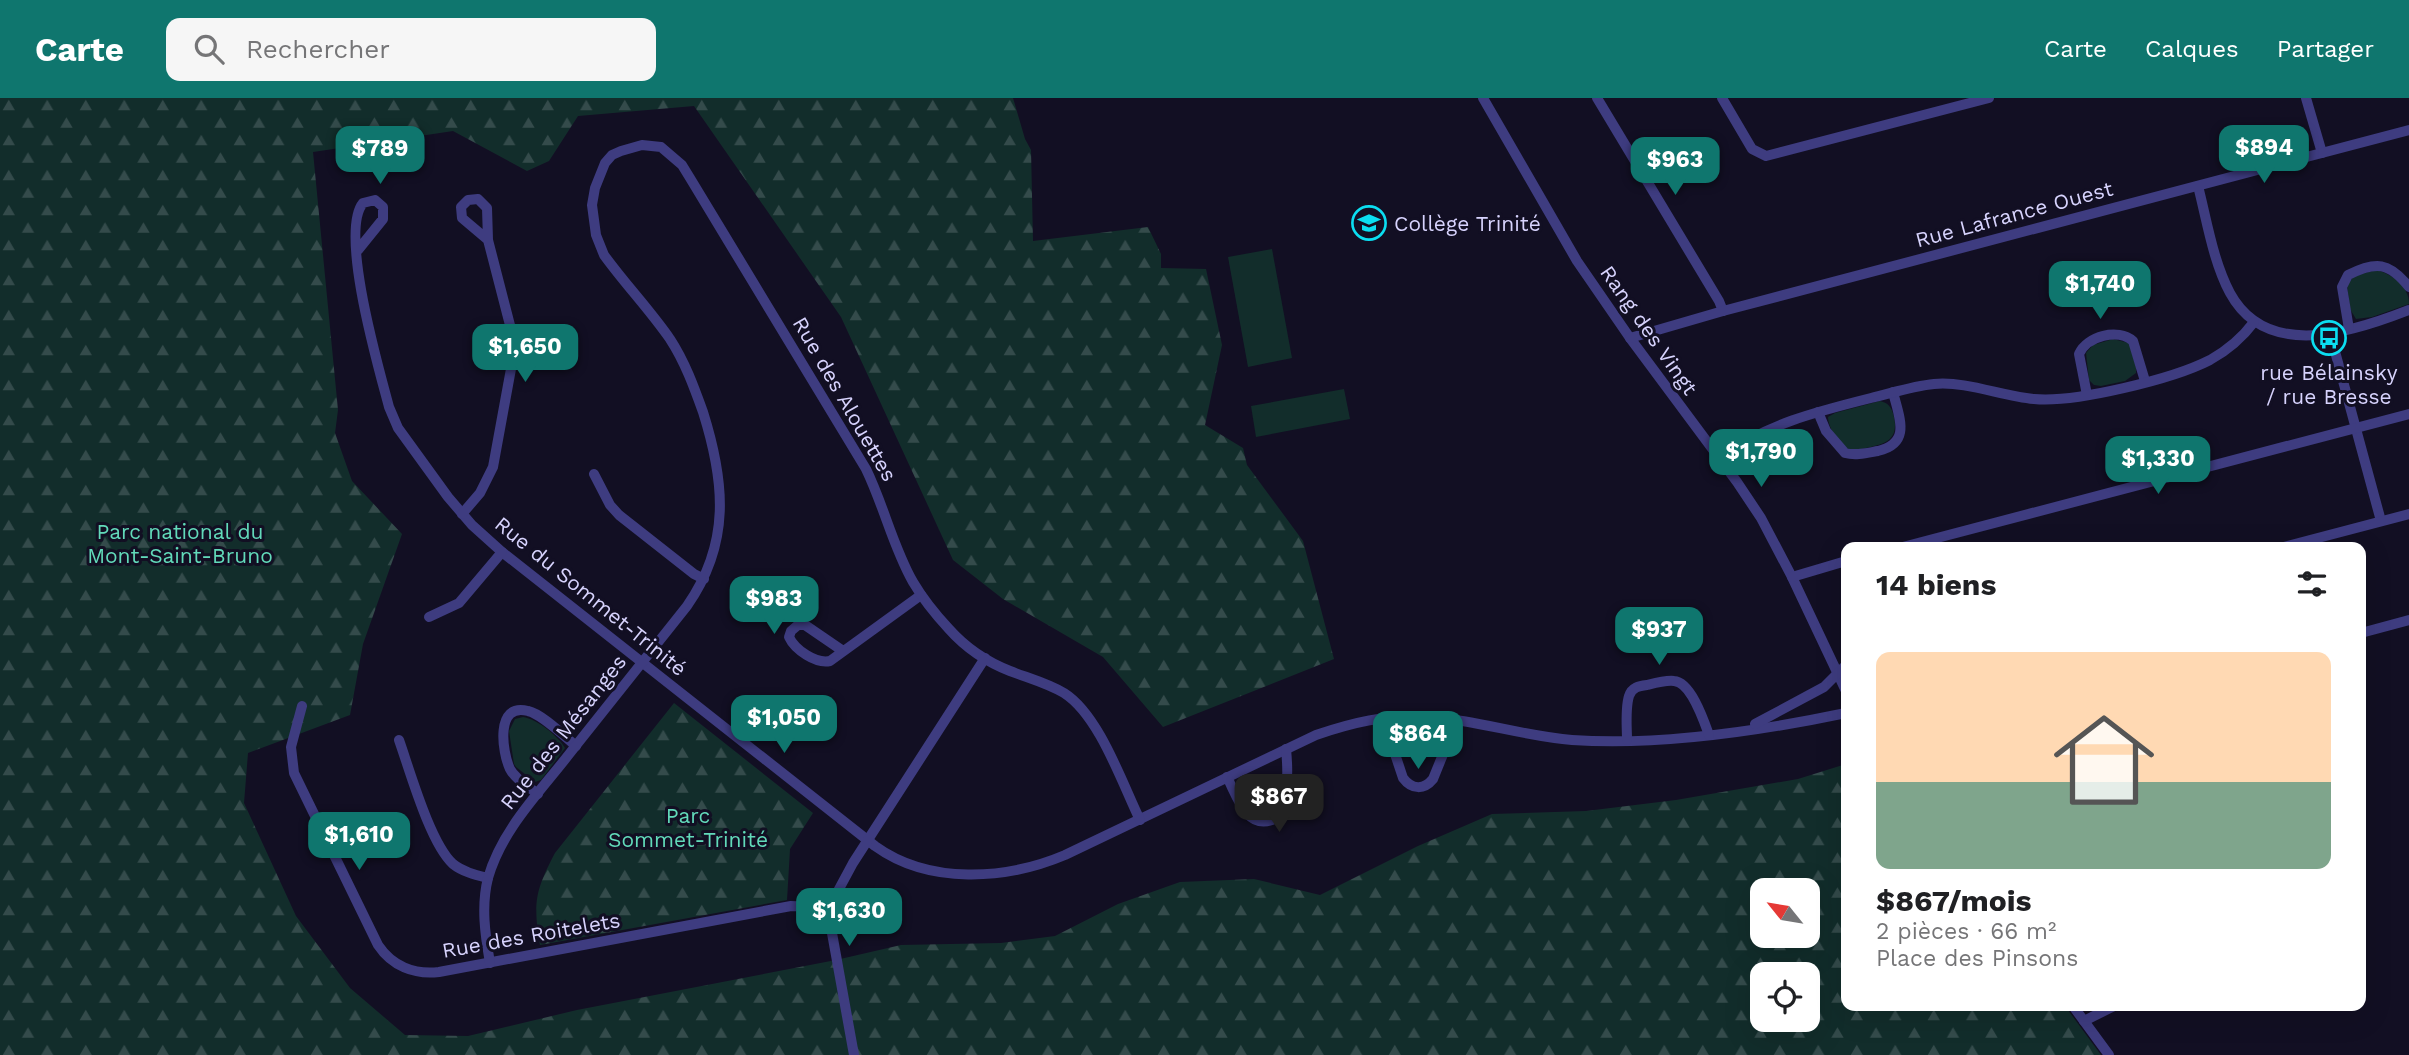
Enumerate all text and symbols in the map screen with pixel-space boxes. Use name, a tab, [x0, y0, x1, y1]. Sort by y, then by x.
search box	[166, 18, 656, 81]
text: Carte	[35, 30, 124, 69]
icon: search	[190, 30, 228, 68]
text: Rechercher	[246, 34, 390, 64]
text: Carte	[2044, 35, 2107, 63]
text: Calques	[2145, 35, 2239, 63]
text: Partager	[2277, 35, 2374, 63]
pin: $789	[339, 126, 421, 186]
pin: $894	[2223, 126, 2305, 185]
text: $894	[2235, 134, 2293, 161]
text: $789	[352, 135, 408, 162]
pin: $963	[1634, 138, 1716, 197]
text: $963	[1647, 146, 1703, 173]
street label: Rue Lafrance Ouest	[1913, 176, 2116, 252]
school or university icon: Collège Trinité	[1350, 204, 1388, 242]
place label: Collège Trinité	[1394, 211, 1541, 236]
street label: Rang des Vingt	[1595, 261, 1703, 400]
pin: $1,740	[2043, 262, 2157, 321]
text: $1,740	[2065, 270, 2135, 297]
street label: Rue des Alouettes	[788, 312, 902, 486]
bus stop icon: rue Bélainsky / rue Bresse	[2310, 319, 2348, 357]
pin: $1,650	[468, 324, 582, 384]
text: $1,650	[488, 333, 562, 360]
place label: rue Bélainsky / rue Bresse	[2260, 360, 2398, 409]
pin: $1,790	[1704, 430, 1818, 489]
pin: $1,330	[2101, 436, 2215, 496]
text: $1,790	[1725, 438, 1797, 465]
text: $1,330	[2121, 445, 2195, 472]
street label: Rue du Sommet-Trinité	[490, 511, 692, 681]
park label: Parc national du Mont-Saint-Bruno	[87, 519, 273, 568]
icon: filters	[2293, 565, 2331, 603]
text: 14 biens	[1876, 567, 1996, 602]
pin: $983	[733, 576, 815, 636]
text: $983	[746, 585, 802, 612]
pin: $937	[1618, 608, 1700, 667]
text: $937	[1631, 616, 1687, 643]
street label: Rue des Mésanges	[495, 650, 631, 814]
pin: $1,050	[727, 696, 841, 755]
icon: home	[2041, 697, 2167, 823]
text: $1,050	[747, 704, 821, 731]
pin: $864	[1377, 712, 1459, 771]
text: $864	[1389, 720, 1447, 747]
pin: $867	[1238, 774, 1320, 834]
text: $867	[1251, 783, 1307, 810]
park label: Parc Sommet-Trinité	[608, 803, 768, 852]
pin: $1,610	[302, 812, 416, 872]
text: $1,610	[324, 821, 394, 848]
north arrow	[1750, 878, 1820, 948]
map controls	[1750, 878, 1820, 1032]
text: $867/mois	[1876, 883, 2031, 918]
pin: $1,630	[792, 888, 906, 948]
text: $1,630	[812, 897, 886, 924]
street label: Rue des Roitelets	[440, 907, 622, 963]
text: 2 pièces · 66 m²	[1876, 918, 2056, 945]
text: Place des Pinsons	[1876, 945, 2078, 972]
button: locate	[1750, 962, 1820, 1032]

